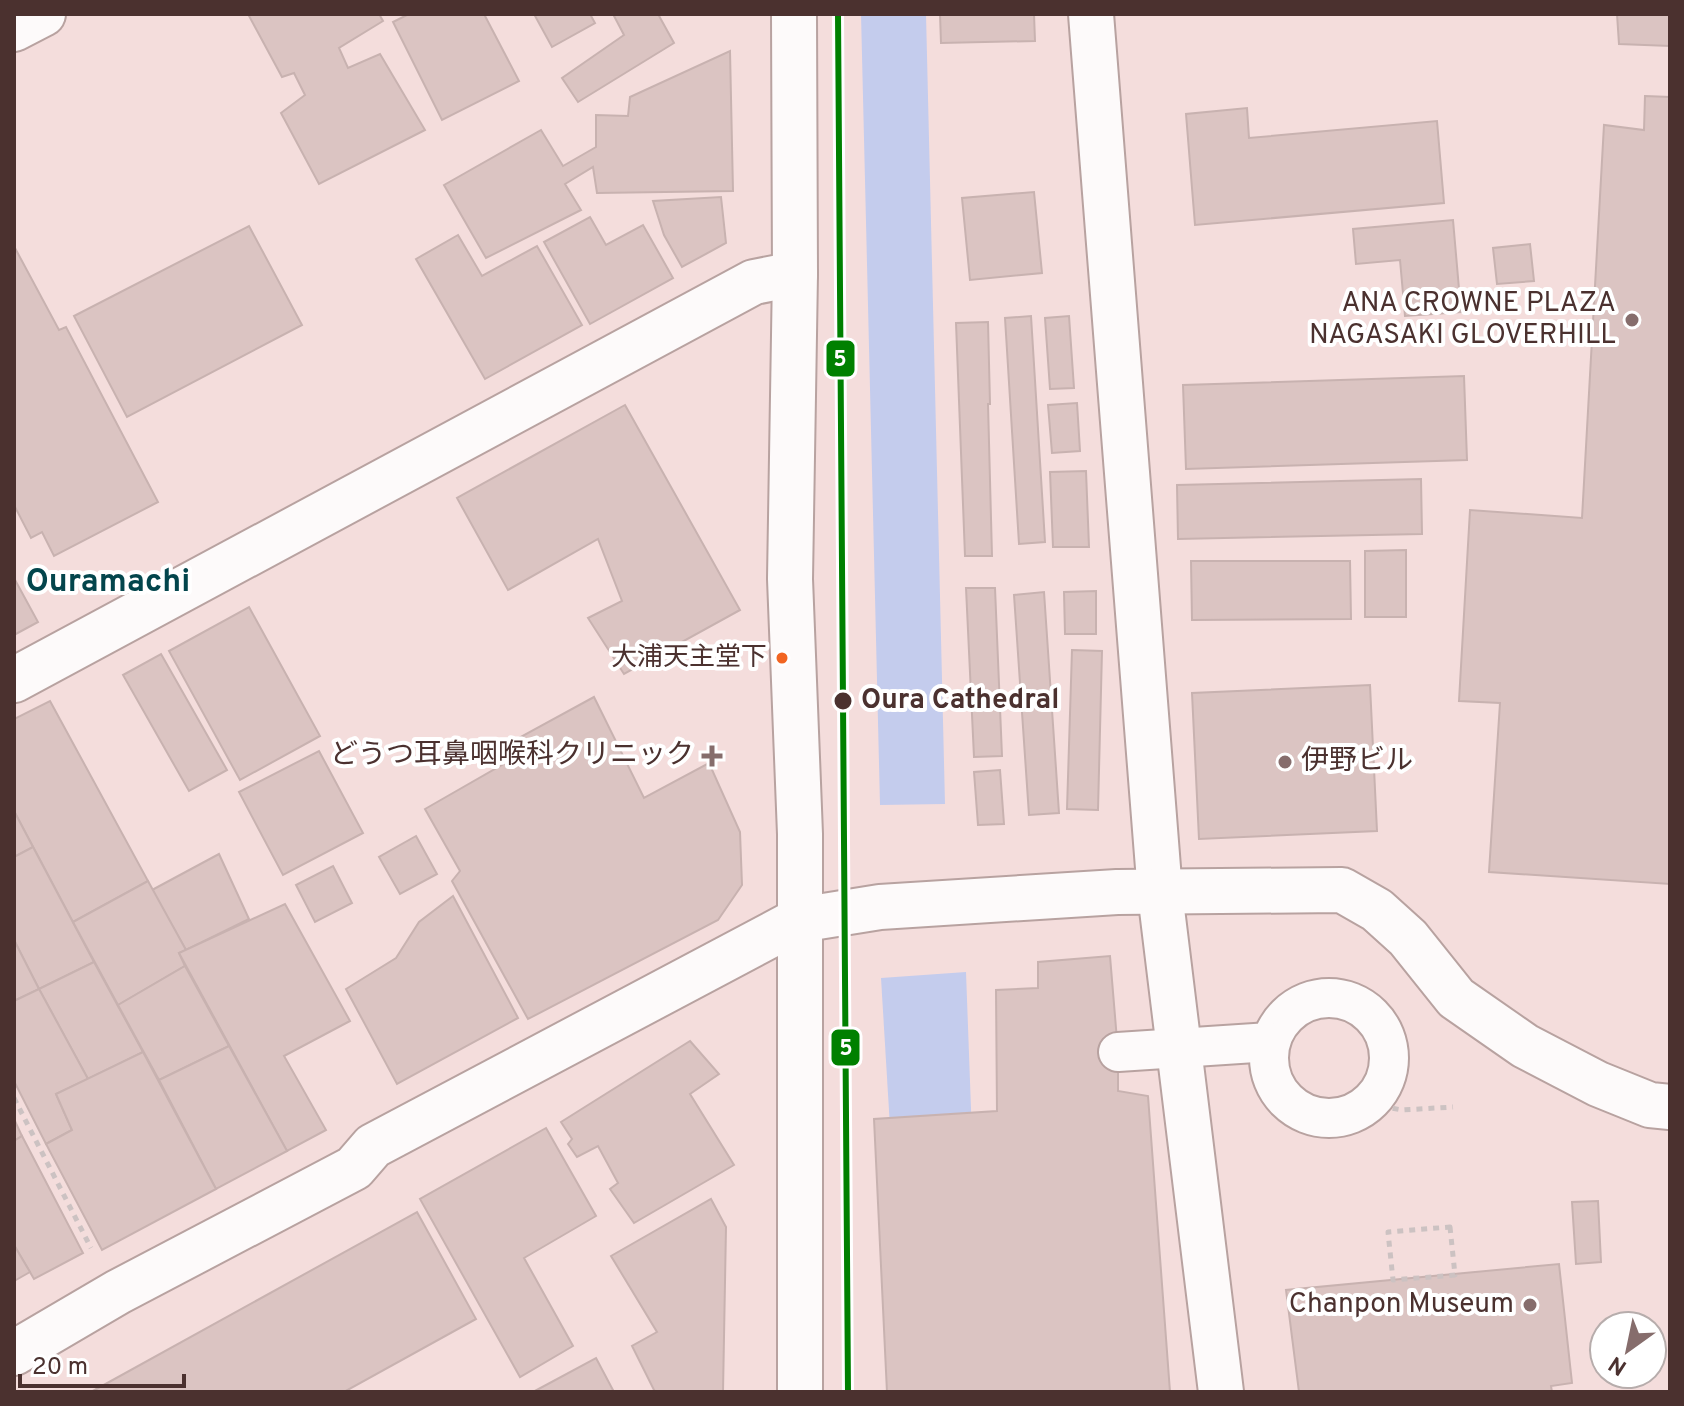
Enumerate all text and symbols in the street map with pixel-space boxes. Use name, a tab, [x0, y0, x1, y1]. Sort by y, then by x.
place label: ANA CROWNE PLAZA NAGASAKI GLOVERHILL	[1309, 286, 1616, 354]
marker: ANA CROWNE PLAZA NAGASAKI GLOVERHILL	[1623, 311, 1641, 329]
line badge: 5	[825, 339, 856, 378]
text: 5	[833, 347, 847, 374]
district label: Ouramachi	[26, 563, 190, 603]
place label: 大浦天主堂下	[611, 642, 767, 675]
marker: 大浦天主堂下	[774, 650, 790, 666]
place label: Oura Cathedral	[861, 683, 1059, 719]
marker: Oura Cathedral	[832, 690, 854, 712]
place label: どうつ耳鼻咽喉科クリニック	[330, 738, 694, 774]
place label: 伊野ビル	[1301, 744, 1413, 780]
marker: どうつ耳鼻咽喉科クリニック	[701, 745, 723, 767]
marker: 伊野ビル	[1276, 753, 1294, 771]
line badge: 5	[830, 1028, 861, 1067]
text: 5	[839, 1036, 853, 1063]
place label: Chanpon Museum	[1289, 1287, 1514, 1323]
marker: Chanpon Museum	[1521, 1296, 1539, 1314]
north arrow	[1588, 1310, 1668, 1390]
scale bar	[20, 1338, 184, 1388]
text: N	[1604, 1349, 1632, 1380]
text: 20 m	[32, 1353, 88, 1383]

